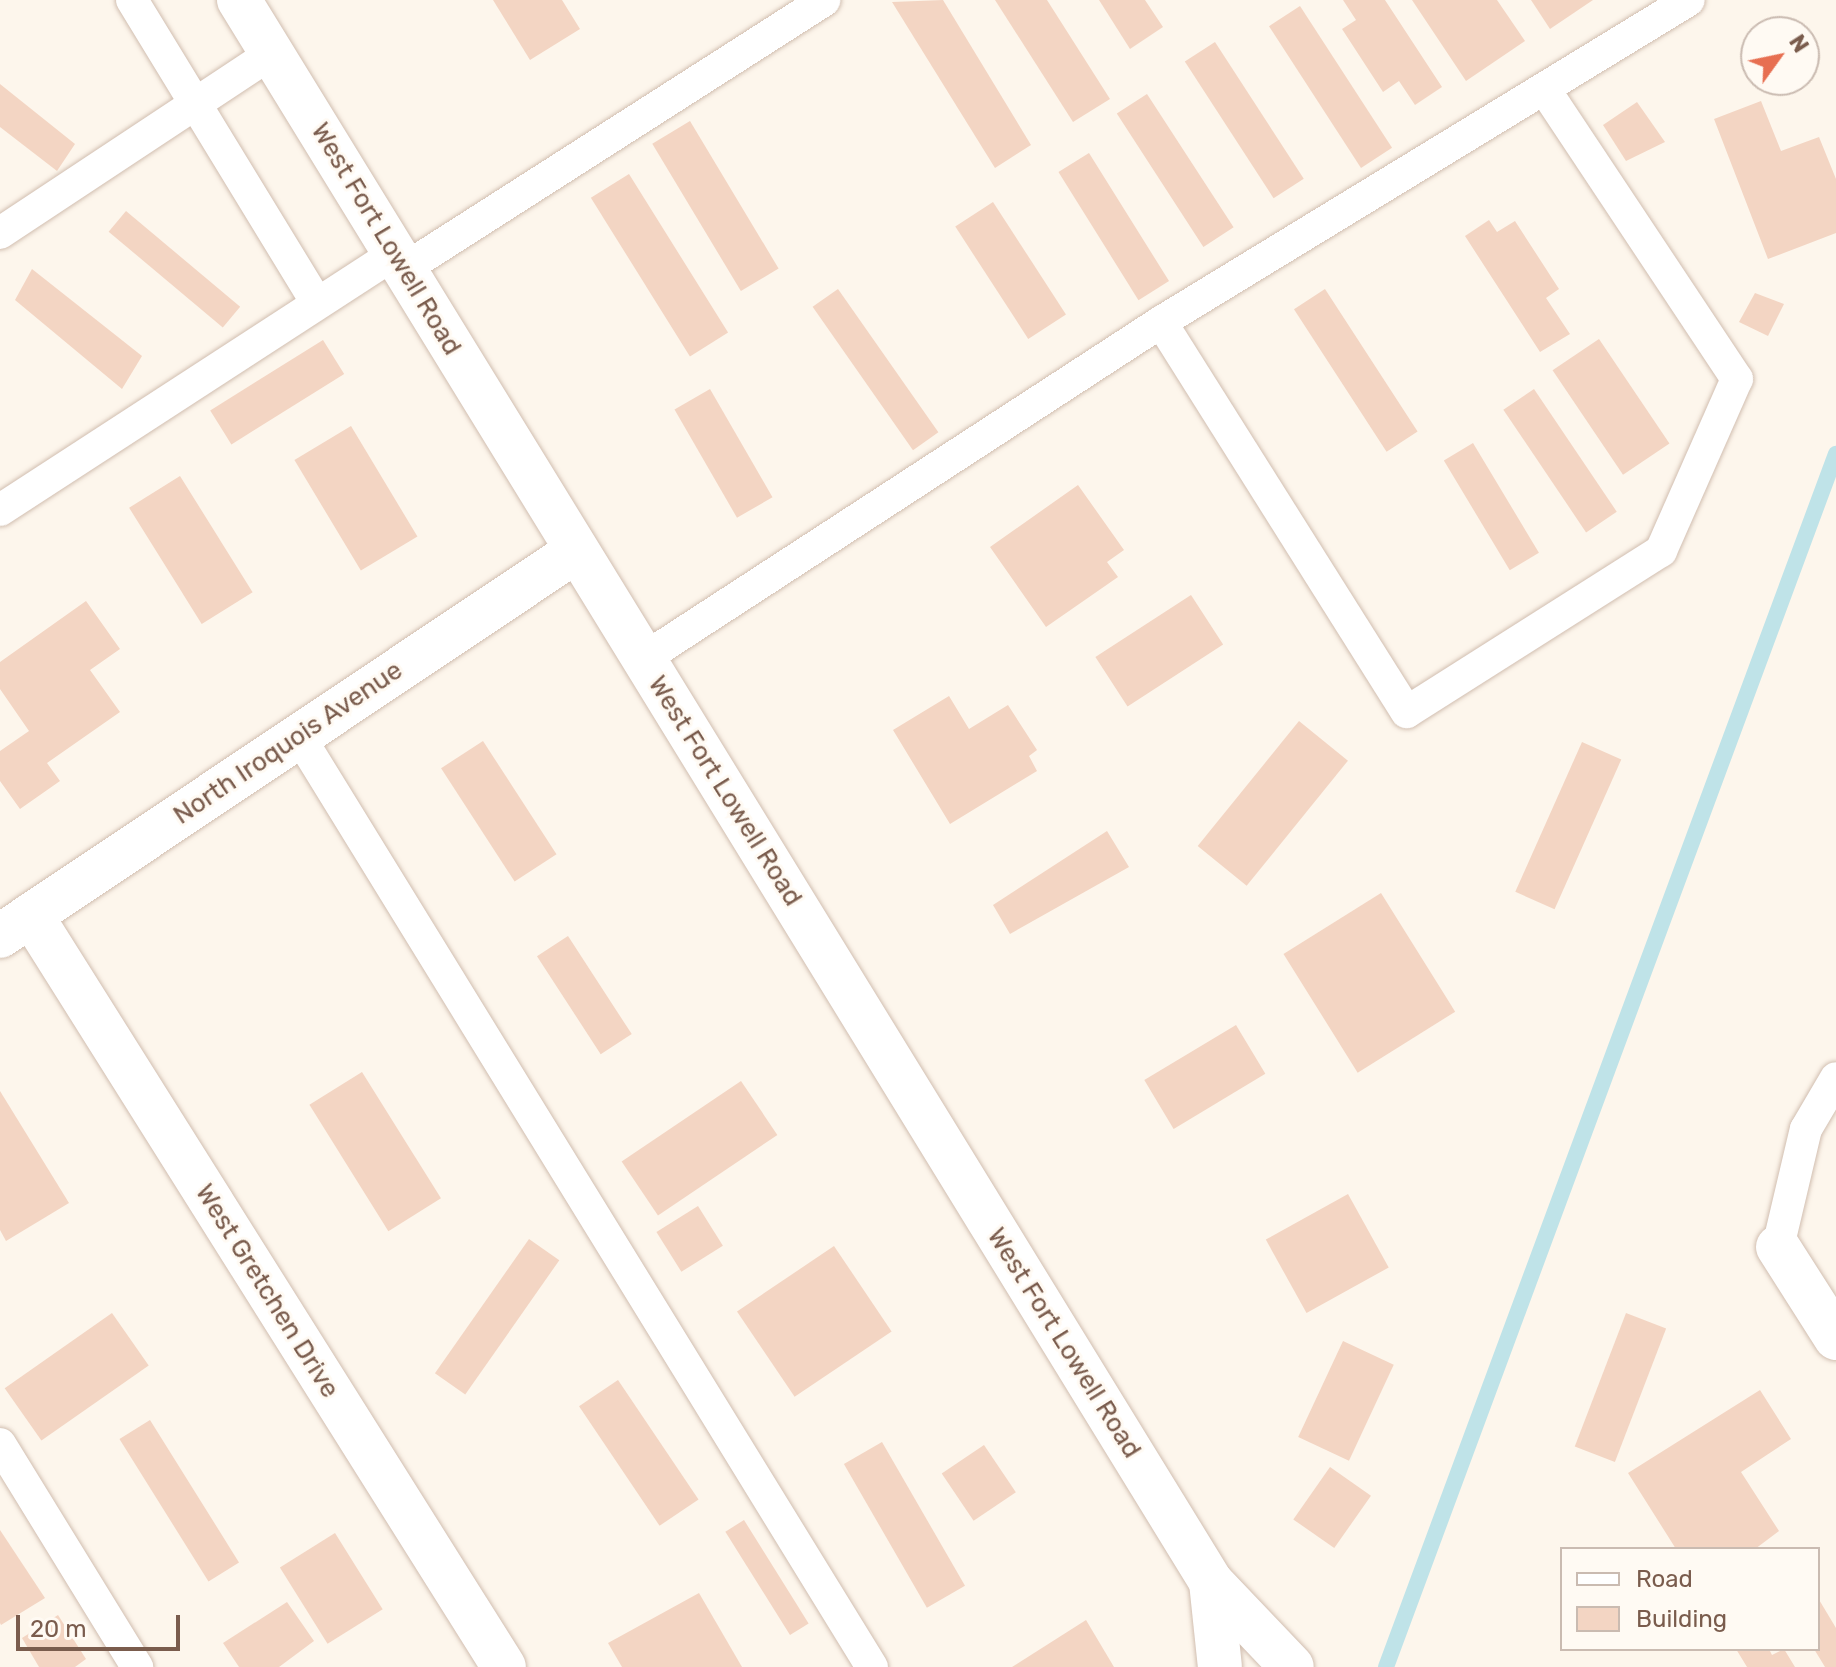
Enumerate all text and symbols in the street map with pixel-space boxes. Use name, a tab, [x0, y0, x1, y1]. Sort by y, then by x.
north arrow	[1740, 16, 1820, 96]
text: N	[1783, 30, 1814, 58]
street label: West Fort Lowell Road	[304, 117, 468, 361]
street label: North Iroquois Avenue	[167, 655, 409, 831]
street label: West Fort Lowell Road	[641, 670, 809, 912]
street label: West Gretchen Drive	[189, 1178, 345, 1404]
street label: West Fort Lowell Road	[980, 1222, 1148, 1464]
legend	[1560, 1547, 1820, 1651]
text: Road	[1636, 1565, 1693, 1593]
scale bar	[20, 1599, 184, 1649]
text: Building	[1636, 1605, 1727, 1633]
text: 20 m	[30, 1615, 87, 1643]

